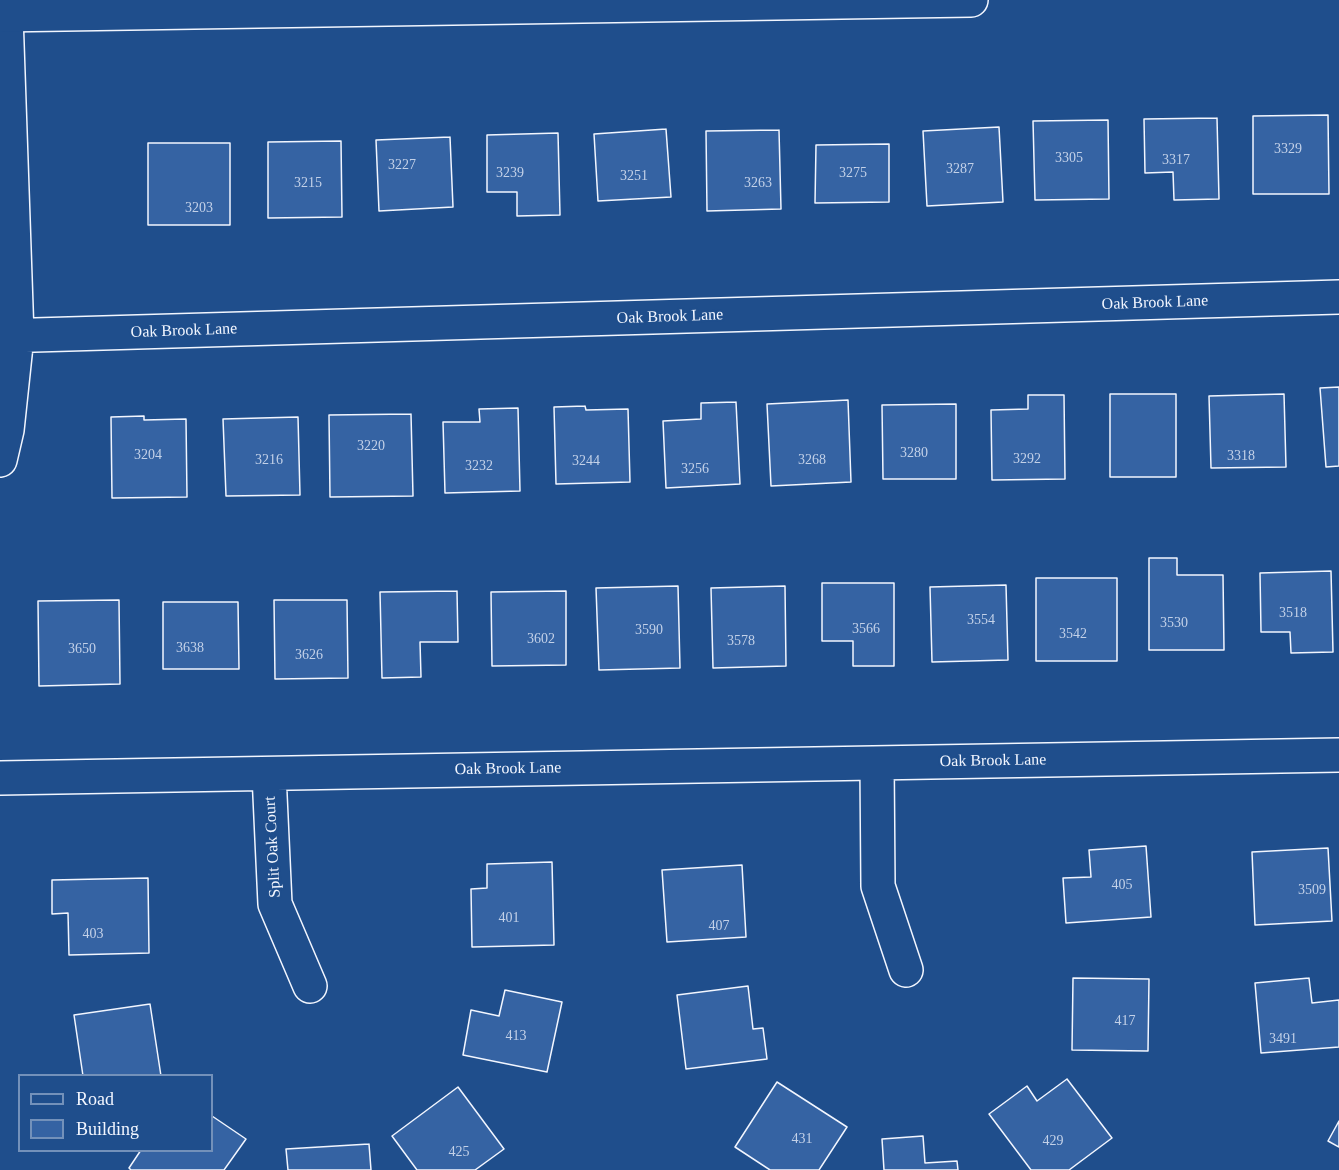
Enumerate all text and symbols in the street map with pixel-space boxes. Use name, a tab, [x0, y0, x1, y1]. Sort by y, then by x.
house number: 3329	[1274, 141, 1302, 157]
house number: 3305	[1055, 150, 1083, 166]
house number: 3317	[1162, 152, 1190, 168]
house number: 3227	[388, 157, 416, 173]
house number: 3287	[946, 161, 974, 177]
house number: 3239	[496, 165, 524, 181]
house number: 3275	[839, 165, 867, 181]
house number: 3251	[620, 168, 648, 184]
house number: 3215	[294, 175, 322, 191]
house number: 3263	[744, 175, 772, 191]
house number: 3203	[185, 200, 213, 216]
street label: Oak Brook Lane	[1101, 292, 1209, 314]
street label: Oak Brook Lane	[616, 306, 724, 328]
street label: Oak Brook Lane	[130, 320, 238, 342]
house number: 3220	[357, 438, 385, 454]
house number: 3280	[900, 445, 928, 461]
house number: 3204	[134, 447, 162, 463]
house number: 3318	[1227, 448, 1255, 464]
house number: 3292	[1013, 451, 1041, 467]
house number: 3216	[255, 452, 283, 468]
house number: 3268	[798, 452, 826, 468]
house number: 3244	[572, 453, 600, 469]
house number: 3232	[465, 458, 493, 474]
house number: 3256	[681, 461, 709, 477]
house number: 3518	[1279, 605, 1307, 621]
house number: 3554	[967, 612, 995, 628]
house number: 3530	[1160, 615, 1188, 631]
house number: 3566	[852, 621, 880, 637]
house number: 3590	[635, 622, 663, 638]
house number: 3542	[1059, 626, 1087, 642]
house number: 3602	[527, 631, 555, 647]
house number: 3578	[727, 633, 755, 649]
house number: 3638	[176, 640, 204, 656]
house number: 3650	[68, 641, 96, 657]
house number: 3626	[295, 647, 323, 663]
street label: Oak Brook Lane	[940, 750, 1046, 772]
street label: Oak Brook Lane	[455, 758, 561, 780]
street label: Split Oak Court	[261, 796, 285, 898]
house number: 405	[1112, 877, 1132, 893]
house number: 3509	[1298, 882, 1326, 898]
house number: 401	[498, 910, 520, 926]
house number: 407	[708, 918, 730, 934]
house number: 403	[82, 926, 104, 942]
house number: 417	[1114, 1013, 1136, 1029]
house number: 413	[506, 1028, 526, 1044]
house number: 3491	[1269, 1031, 1297, 1047]
legend	[18, 1074, 213, 1152]
text: Road	[76, 1089, 114, 1109]
text: Building	[76, 1119, 139, 1139]
house number: 431	[792, 1131, 812, 1147]
house number: 429	[1042, 1133, 1064, 1149]
house number: 425	[448, 1144, 470, 1160]

